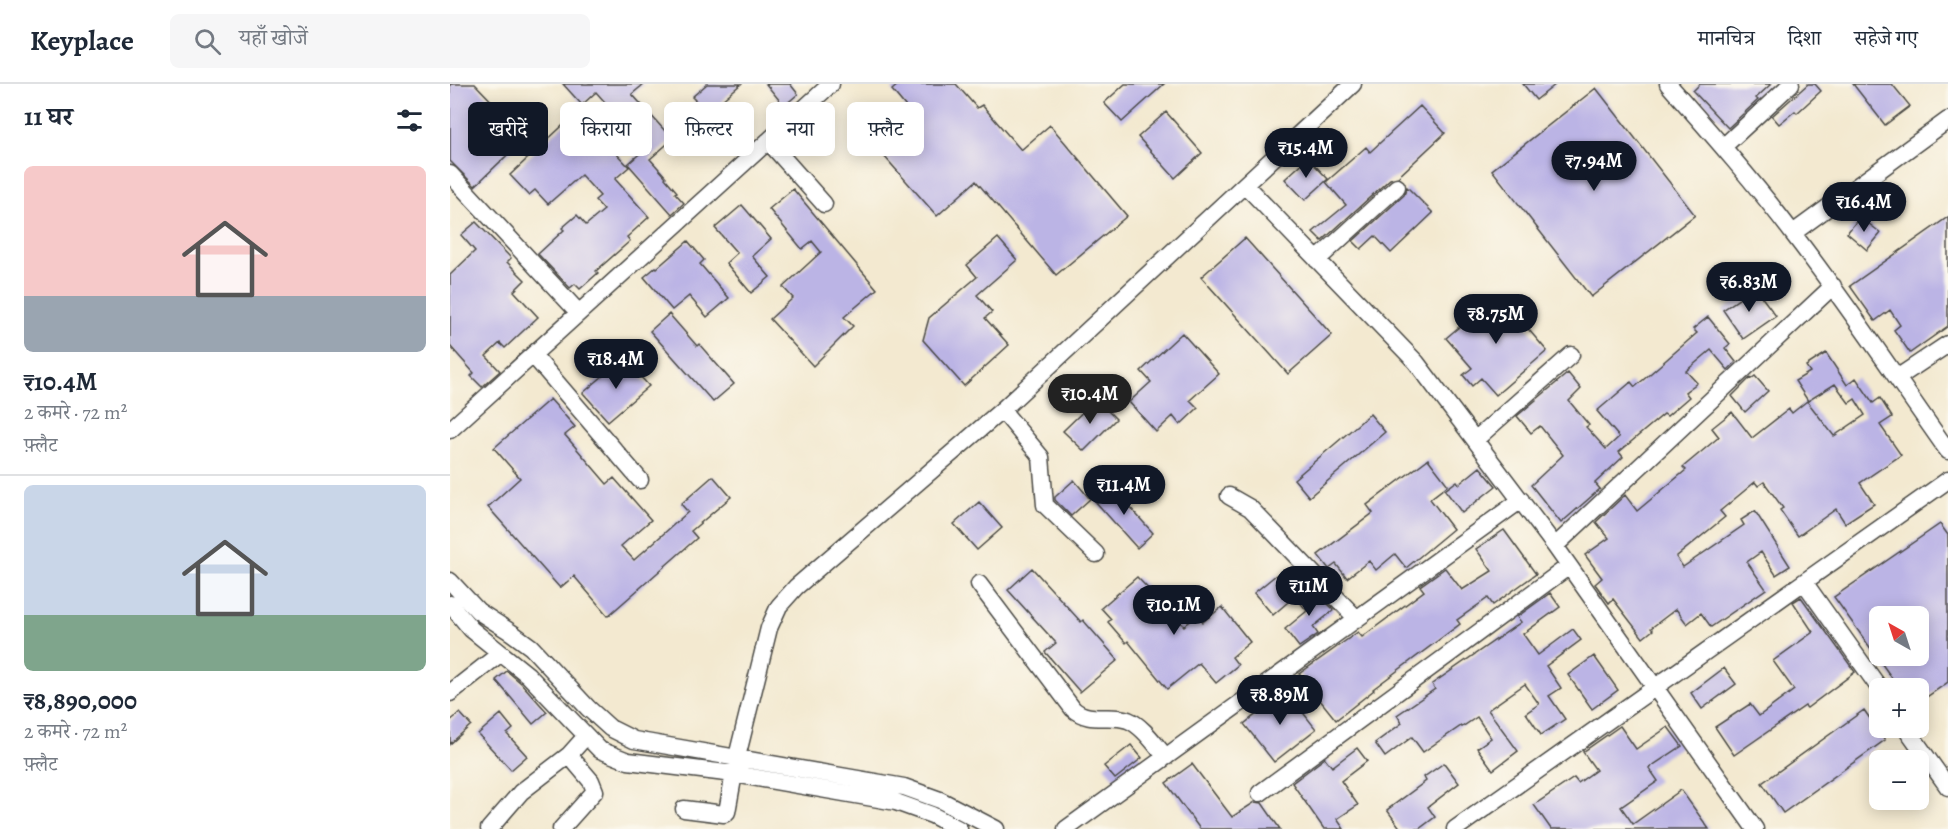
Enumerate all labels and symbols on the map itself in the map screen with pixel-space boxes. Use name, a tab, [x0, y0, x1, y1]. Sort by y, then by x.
pin: ₹15.4M	[1257, 128, 1355, 179]
pin: ₹7.94M	[1545, 141, 1643, 192]
pin: ₹16.4M	[1815, 182, 1913, 233]
pin: ₹6.83M	[1700, 262, 1798, 313]
pin: ₹8.75M	[1447, 294, 1545, 345]
pin: ₹18.4M	[567, 339, 665, 390]
pin: ₹10.4M	[1041, 374, 1139, 425]
pin: ₹11.4M	[1075, 465, 1173, 516]
pin: ₹11M	[1273, 566, 1345, 617]
pin: ₹10.1M	[1125, 585, 1223, 636]
north arrow	[1869, 606, 1929, 666]
pin: ₹8.89M	[1231, 675, 1329, 726]

